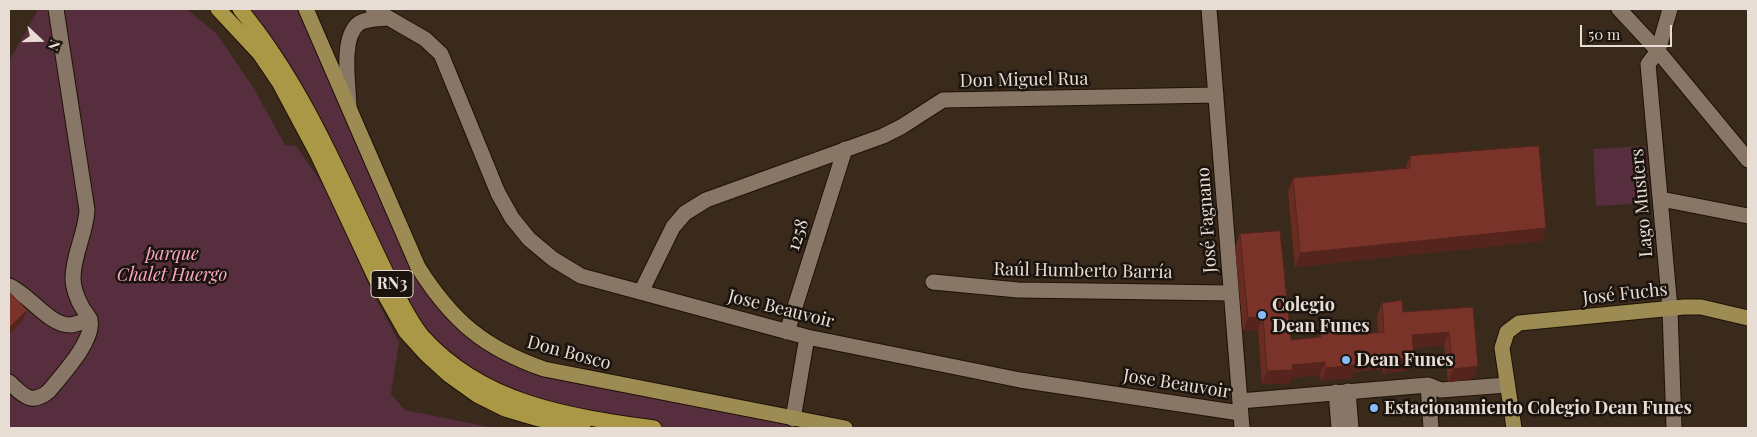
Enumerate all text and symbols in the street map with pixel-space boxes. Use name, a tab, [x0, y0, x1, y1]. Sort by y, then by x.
north arrow	[15, 15, 65, 65]
scale bar	[1582, 15, 1674, 47]
text: 50 m	[1588, 24, 1620, 44]
text: N	[44, 37, 65, 54]
street label: Don Miguel Rua	[959, 68, 1089, 92]
street label: Lago Musters	[1627, 148, 1657, 258]
street label: José Fagnano	[1193, 166, 1221, 274]
street label: 1258	[783, 216, 813, 254]
park label: parque Chalet Huergo	[117, 243, 227, 286]
street label: Raúl Humberto Barría	[993, 259, 1173, 283]
road number: RN3	[371, 270, 413, 298]
street label: José Fuchs	[1582, 279, 1668, 309]
street label: Jose Beauvoir	[726, 285, 836, 333]
place label: Colegio Dean Funes	[1272, 294, 1370, 336]
marker: Colegio Dean Funes	[1256, 309, 1268, 321]
street label: Don Bosco	[525, 331, 613, 375]
place label: Dean Funes	[1356, 349, 1454, 371]
marker: Dean Funes	[1340, 354, 1352, 366]
street label: Jose Beauvoir	[1122, 365, 1232, 403]
place label: Estacionamiento Colegio Dean Funes	[1384, 397, 1692, 419]
marker: Estacionamiento Colegio Dean Funes	[1368, 402, 1380, 414]

